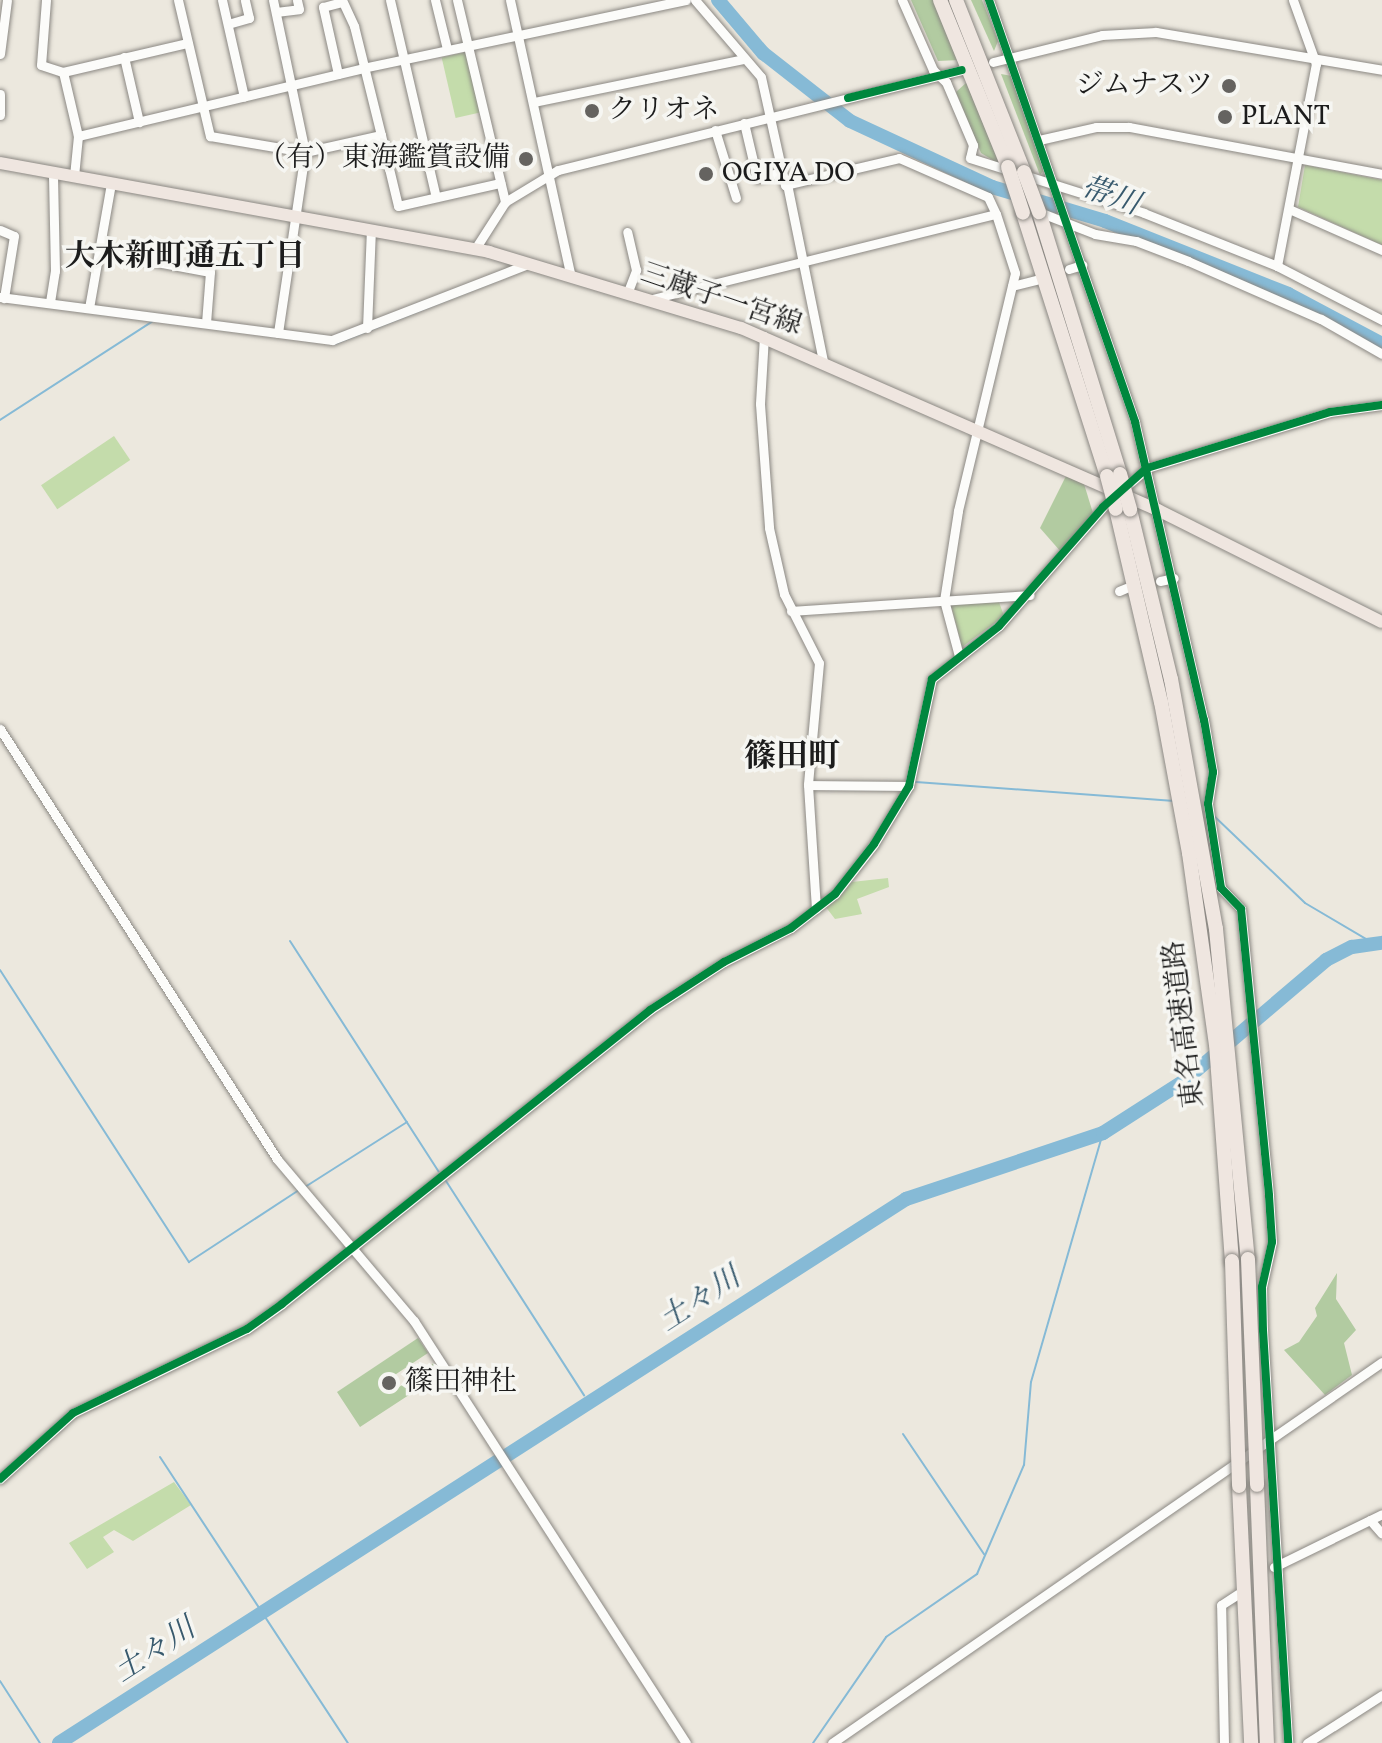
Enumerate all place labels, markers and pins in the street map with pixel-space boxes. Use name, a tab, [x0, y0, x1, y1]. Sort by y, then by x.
place label: ジムナスツ	[1073, 69, 1213, 103]
marker: ジムナスツ	[1220, 77, 1238, 95]
place label: クリオネ	[608, 94, 720, 128]
place label: PLANT	[1241, 100, 1330, 134]
marker: クリオネ	[583, 102, 601, 120]
marker: PLANT	[1216, 108, 1234, 126]
place label: （有）東海鑑賞設備	[258, 142, 510, 176]
marker: （有）東海鑑賞設備	[517, 150, 535, 168]
place label: OGIYA DO	[722, 157, 855, 191]
marker: OGIYA DO	[697, 165, 715, 183]
place label: 篠田神社	[405, 1366, 517, 1400]
marker: 篠田神社	[380, 1374, 398, 1392]

